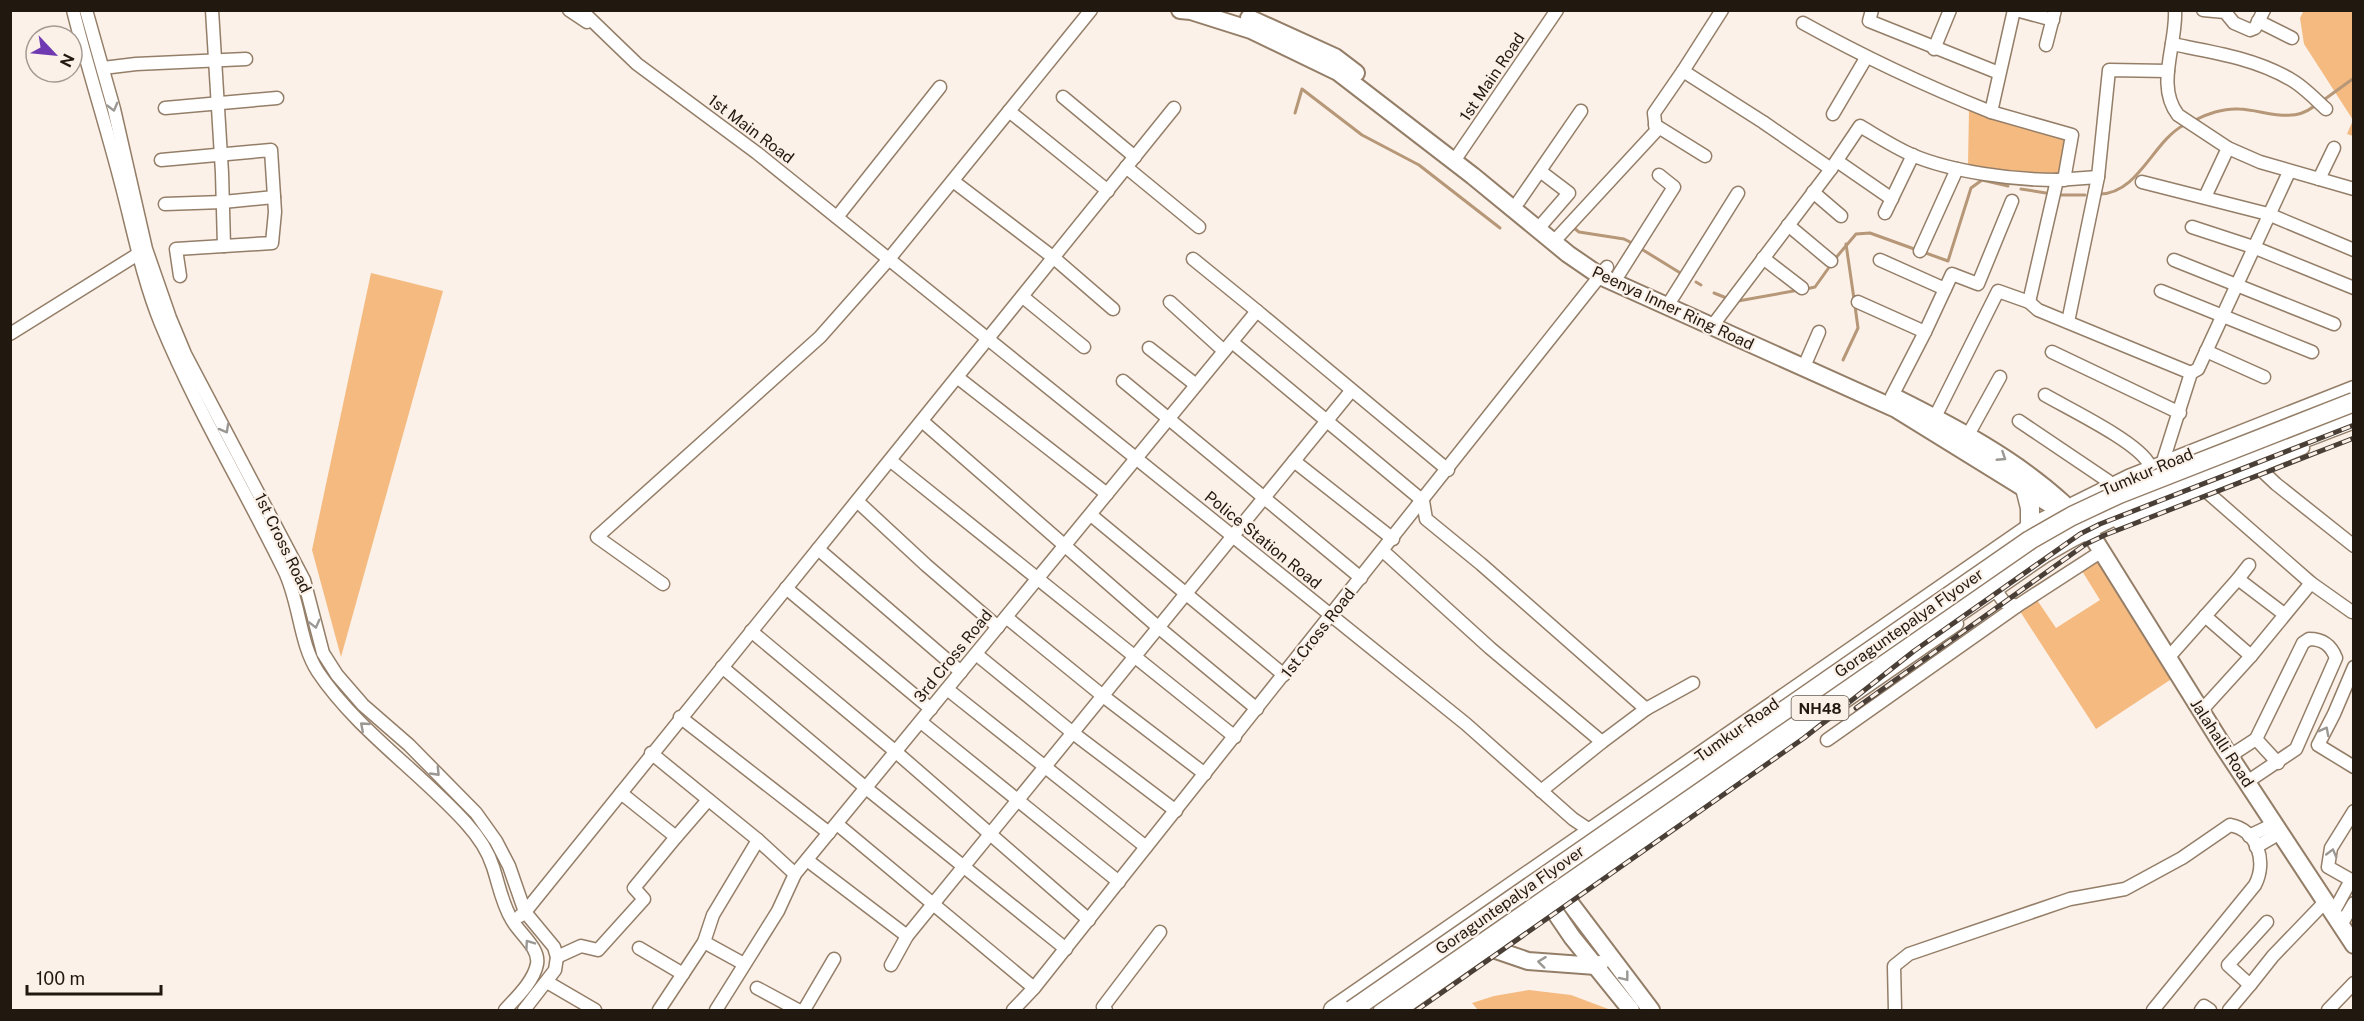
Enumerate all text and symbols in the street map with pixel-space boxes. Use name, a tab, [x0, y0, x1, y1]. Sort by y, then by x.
north arrow	[24, 24, 84, 84]
street label: 1st Main Road	[1455, 29, 1529, 125]
text: N	[56, 51, 78, 70]
street label: 1st Main Road	[704, 91, 798, 167]
one-way arrow	[106, 102, 119, 112]
street label: Peenya Inner Ring Road	[1589, 262, 1757, 354]
one-way arrow	[217, 423, 229, 433]
street label: Tumkur Road	[2098, 444, 2196, 500]
one-way arrow	[1995, 450, 2006, 461]
street label: Police Station Road	[1201, 487, 1325, 593]
street label: 1st Cross Road	[251, 490, 315, 596]
street label: Goraguntepalya Flyover	[1831, 564, 1987, 682]
street label: 1st Cross Road	[1277, 584, 1359, 682]
street label: 3rd Cross Road	[910, 606, 996, 706]
one-way arrow	[308, 619, 321, 629]
street label: Tumkur Road	[1691, 694, 1783, 766]
street label: Jalahalli Road	[2186, 695, 2258, 791]
road number: NH48	[1792, 696, 1848, 720]
one-way arrow	[360, 722, 371, 733]
one-way arrow	[2318, 726, 2329, 737]
one-way arrow	[429, 765, 440, 775]
street label: Goraguntepalya Flyover	[1432, 841, 1588, 959]
one-way arrow	[2325, 848, 2337, 858]
one-way arrow	[525, 940, 536, 951]
one-way arrow	[1537, 956, 1547, 969]
scale bar	[27, 958, 160, 996]
text: 100 m	[36, 968, 85, 989]
one-way arrow	[1617, 970, 1628, 981]

